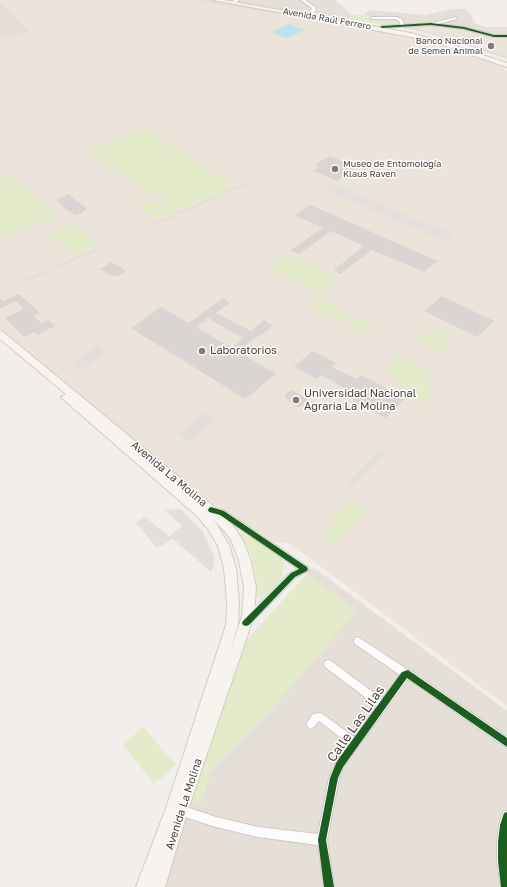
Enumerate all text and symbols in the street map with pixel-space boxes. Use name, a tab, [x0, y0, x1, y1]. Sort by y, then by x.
street label: Avenida Raúl Ferrero	[282, 6, 372, 32]
place label: Banco Nacional de Semen Animal	[408, 36, 483, 57]
marker: Banco Nacional de Semen Animal	[486, 41, 496, 51]
place label: Museo de Entomología Klaus Raven	[343, 159, 441, 180]
marker: Museo de Entomología Klaus Raven	[330, 164, 340, 174]
place label: Laboratorios	[210, 344, 277, 358]
marker: Laboratorios	[197, 346, 207, 356]
place label: Universidad Nacional Agraria La Molina	[304, 387, 416, 413]
marker: Universidad Nacional Agraria La Molina	[291, 395, 301, 405]
street label: Avenida La Molina	[128, 438, 210, 510]
street label: Calle Las Lilas	[324, 683, 388, 765]
street label: Avenida La Molina	[163, 757, 205, 851]

